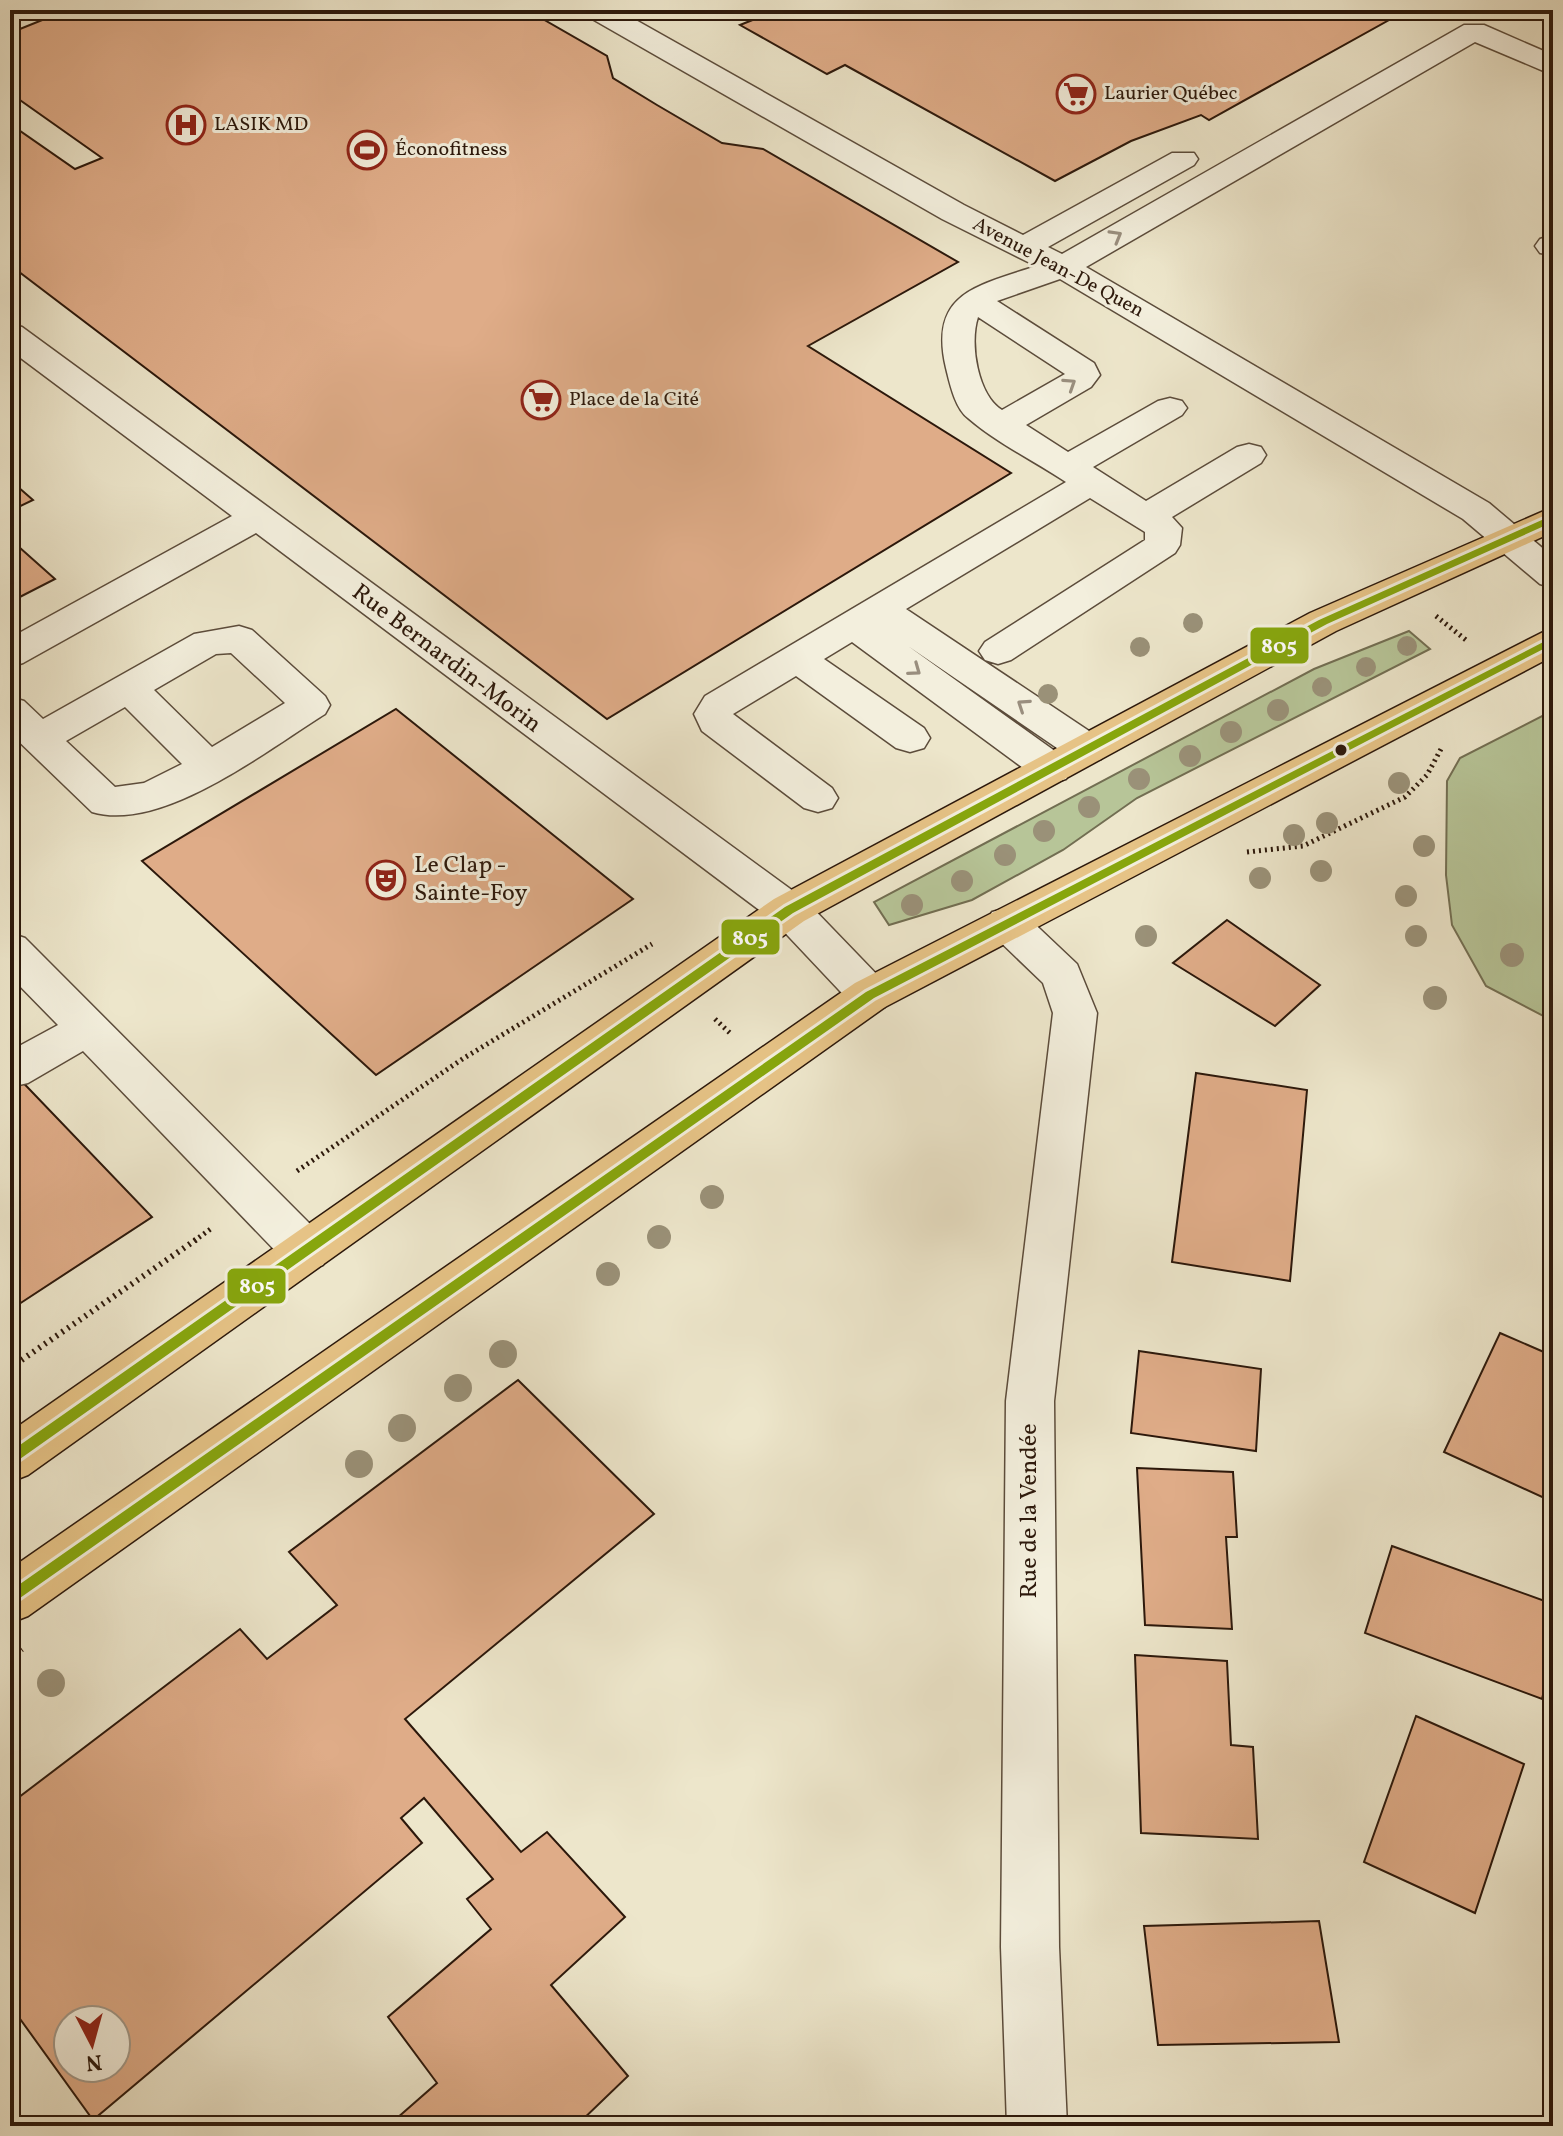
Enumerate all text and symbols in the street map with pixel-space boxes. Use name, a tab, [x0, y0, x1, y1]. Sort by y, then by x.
supermarket icon: Laurier Québec	[1055, 73, 1097, 115]
place label: Laurier Québec	[1104, 80, 1237, 108]
hospital icon: LASIK MD	[165, 104, 207, 146]
place label: LASIK MD	[214, 111, 308, 139]
sports icon: Éconofitness	[346, 129, 388, 171]
place label: Éconofitness	[395, 136, 507, 164]
street label: Avenue Jean-De Quen	[967, 211, 1149, 325]
one-way arrow	[1107, 230, 1122, 246]
supermarket icon: Place de la Cité	[520, 379, 562, 421]
one-way arrow	[1062, 379, 1076, 394]
place label: Place de la Cité	[569, 386, 699, 414]
street label: Rue Bernardin-Morin	[344, 576, 548, 742]
line badge: 805	[1249, 626, 1310, 665]
text: 805	[1261, 632, 1297, 663]
one-way arrow	[906, 660, 920, 675]
one-way arrow	[1017, 700, 1031, 715]
unlabelled marker	[1333, 742, 1349, 758]
place label: Le Clap - Sainte-Foy	[414, 849, 527, 911]
theatre icon: Le Clap - Sainte-Foy	[365, 859, 407, 901]
line badge: 805	[720, 918, 781, 956]
text: 805	[732, 924, 768, 955]
line badge: 805	[226, 1267, 287, 1305]
text: 805	[239, 1272, 275, 1303]
street label: Rue de la Vendée	[1013, 1423, 1047, 1599]
north arrow	[52, 2004, 132, 2084]
text: N	[84, 2045, 103, 2078]

